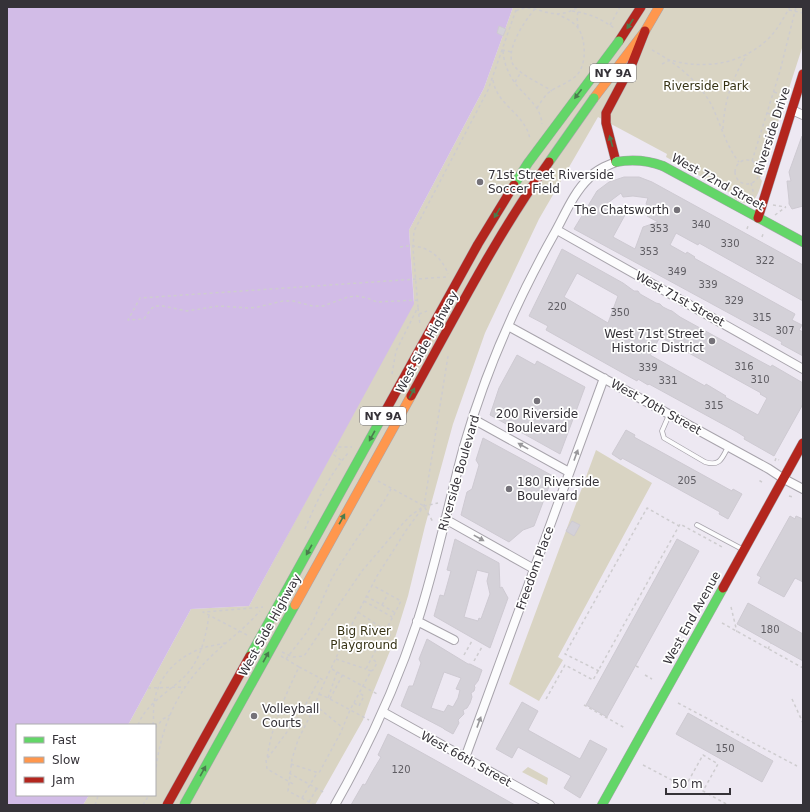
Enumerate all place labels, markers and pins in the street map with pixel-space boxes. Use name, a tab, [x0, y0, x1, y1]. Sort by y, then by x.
place label: 71st Street Riverside Soccer Field	[488, 168, 614, 196]
marker: 71st Street Riverside Soccer Field	[475, 177, 485, 187]
place label: The Chatsworth	[573, 203, 669, 217]
marker: The Chatsworth	[672, 205, 682, 215]
place label: West 71st Street Historic District	[604, 327, 704, 355]
marker: West 71st Street Historic District	[707, 336, 717, 346]
marker: 200 Riverside Boulevard	[532, 396, 542, 406]
place label: 200 Riverside Boulevard	[496, 407, 578, 435]
place label: 180 Riverside Boulevard	[517, 475, 599, 503]
marker: 180 Riverside Boulevard	[504, 484, 514, 494]
place label: Volleyball Courts	[262, 702, 319, 730]
marker: Volleyball Courts	[249, 711, 259, 721]

